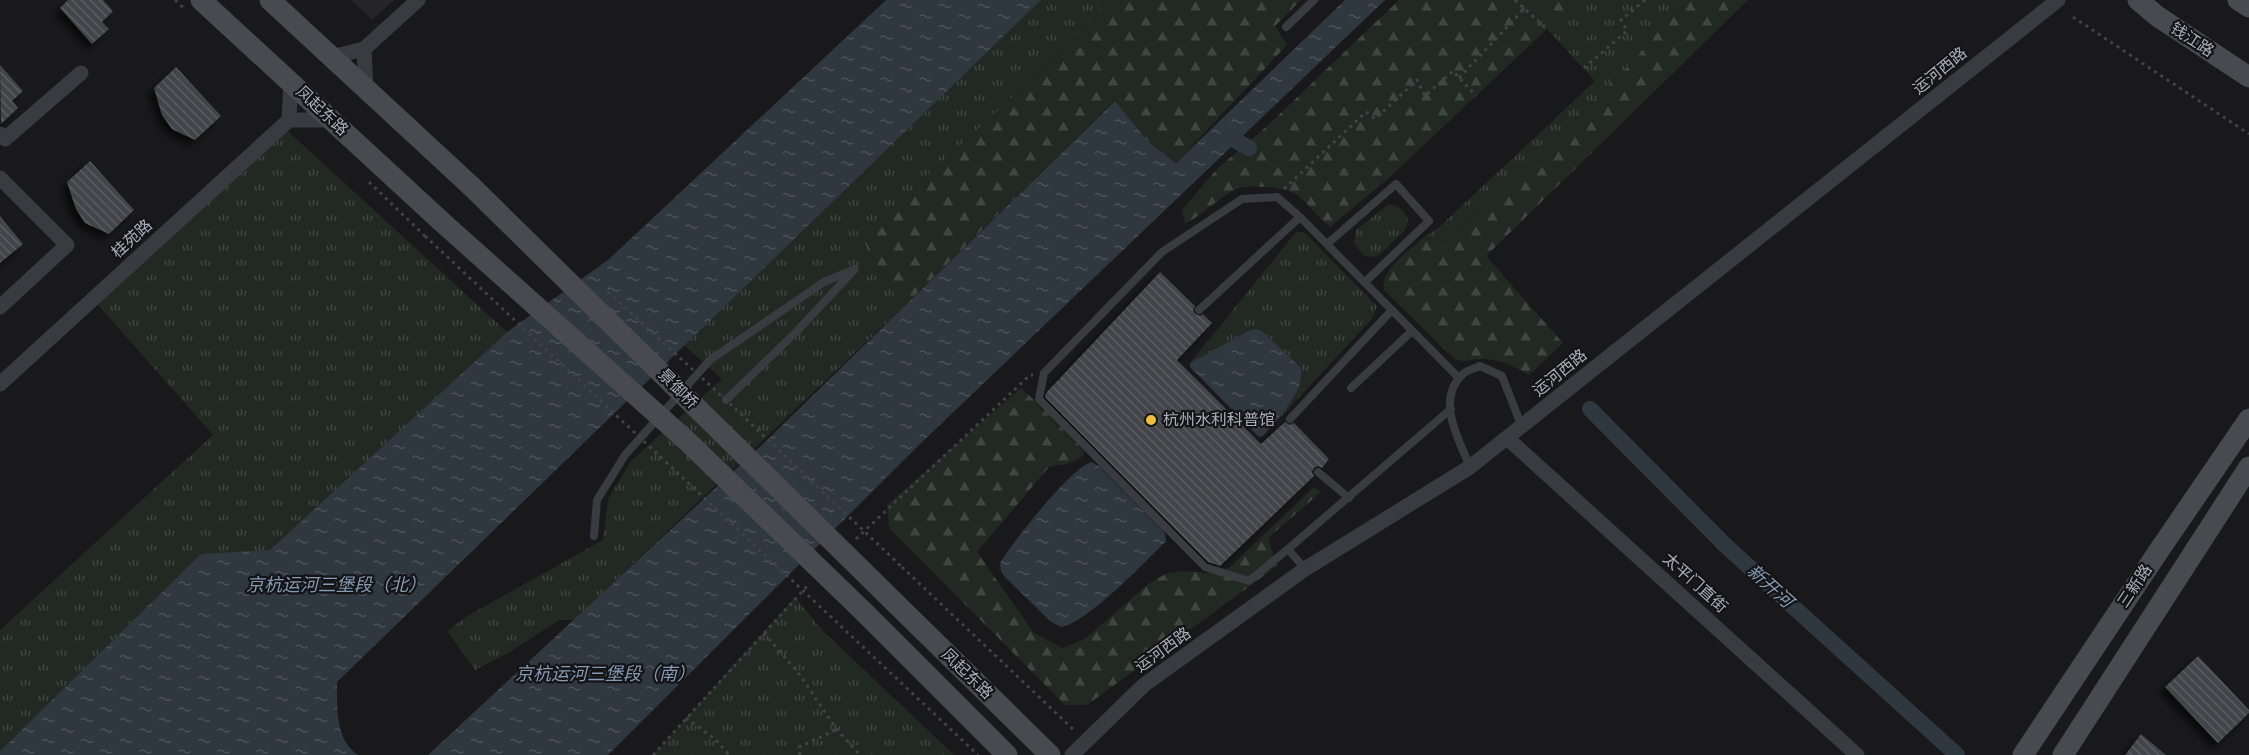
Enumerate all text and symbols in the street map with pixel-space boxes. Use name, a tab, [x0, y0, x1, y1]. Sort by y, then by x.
street label: 钱江路	[2166, 19, 2218, 61]
street label: 运河西路	[1909, 43, 1971, 99]
street label: 凤起东路	[292, 82, 352, 140]
street label: 桂苑路	[107, 216, 157, 262]
street label: 运河西路	[1529, 345, 1591, 401]
street label: 景御桥	[654, 365, 702, 413]
place label: 杭州水利科普馆	[1163, 410, 1275, 430]
marker: 杭州水利科普馆	[1144, 413, 1158, 427]
street label: 太平门直街	[1659, 549, 1731, 617]
water label: 新开河	[1743, 560, 1800, 614]
street label: 三新路	[2113, 561, 2157, 611]
water label: 京杭运河三堡段（北）	[246, 574, 426, 596]
street label: 运河西路	[1131, 623, 1195, 677]
street label: 凤起东路	[937, 645, 997, 703]
water label: 京杭运河三堡段（南）	[515, 663, 695, 685]

